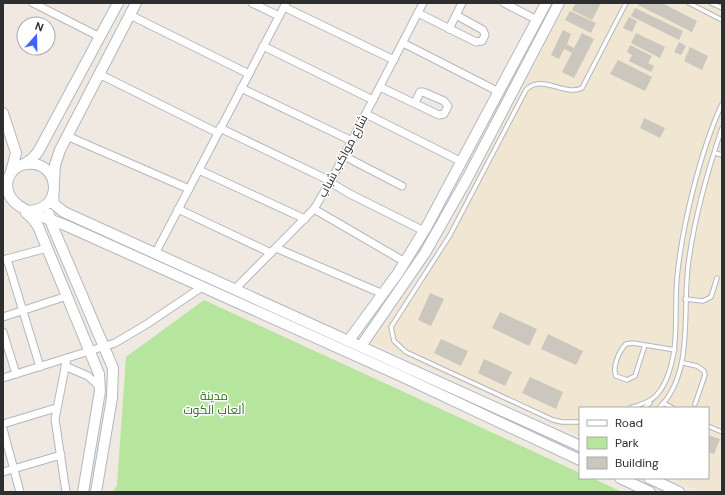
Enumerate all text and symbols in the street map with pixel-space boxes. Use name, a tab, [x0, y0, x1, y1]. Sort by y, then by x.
north arrow	[16, 16, 56, 56]
text: N	[33, 19, 46, 35]
street label: شارع مواكب شباب	[315, 112, 372, 200]
park label: مدينة ألعاب الكوت	[183, 388, 245, 418]
legend	[579, 407, 709, 479]
text: Road	[615, 415, 643, 431]
text: Park	[615, 435, 639, 451]
text: Building	[615, 455, 659, 471]

